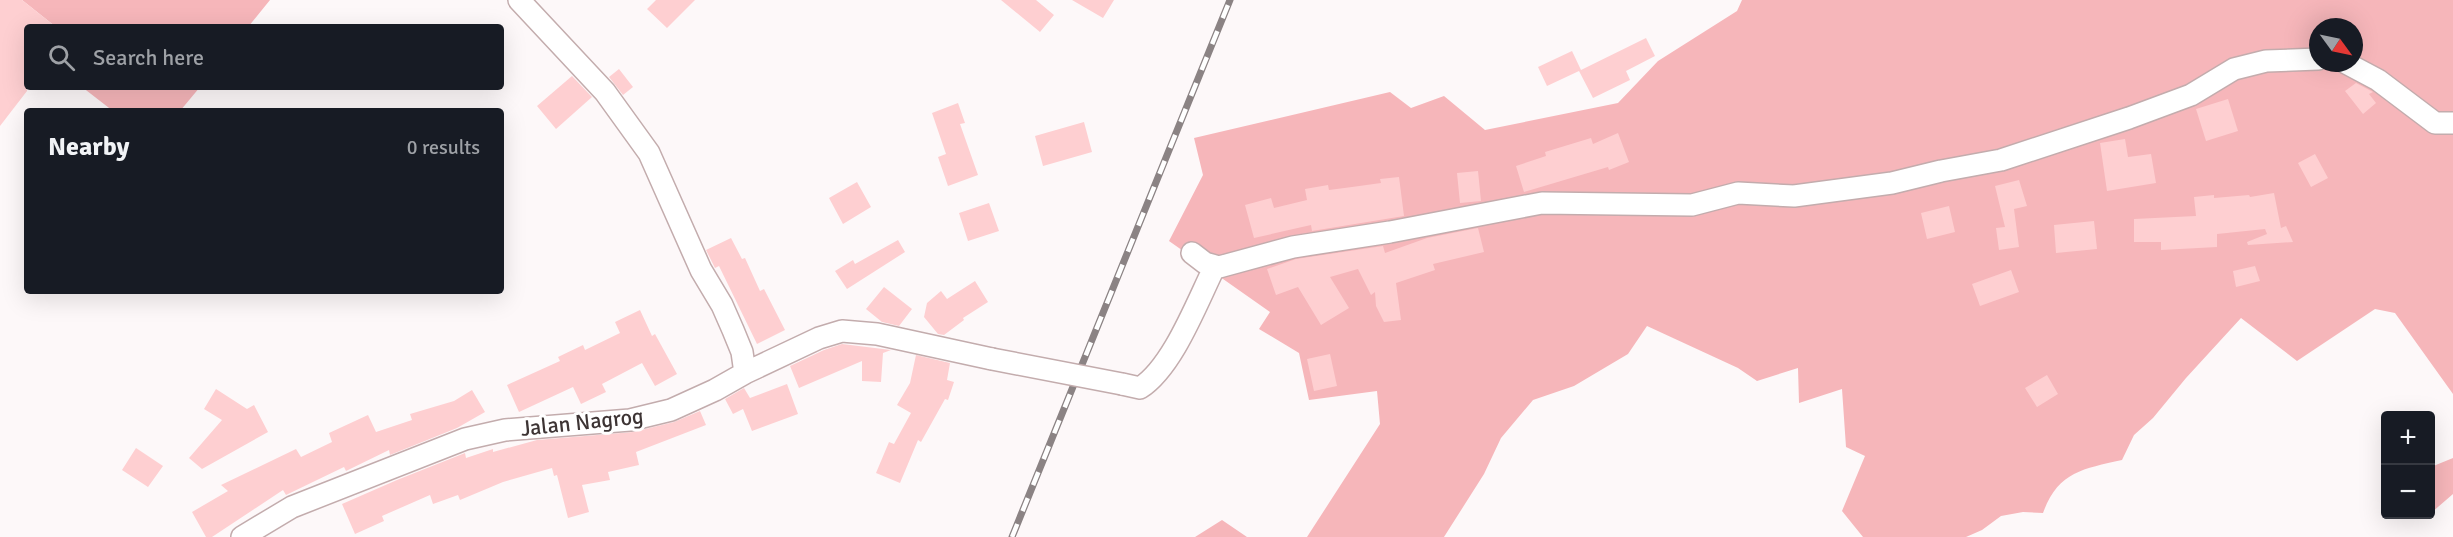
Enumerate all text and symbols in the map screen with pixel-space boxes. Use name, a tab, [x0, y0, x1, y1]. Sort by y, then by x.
north arrow	[2309, 18, 2363, 72]
search box	[24, 24, 504, 90]
icon: search	[45, 41, 78, 74]
text: Search here	[93, 44, 204, 71]
text: Nearby	[48, 131, 129, 163]
text: 0 results	[407, 135, 480, 160]
street label: Jalan Nagrog	[519, 402, 645, 442]
map controls	[2381, 411, 2435, 519]
button: +	[2381, 411, 2435, 465]
button: −	[2381, 465, 2435, 519]

